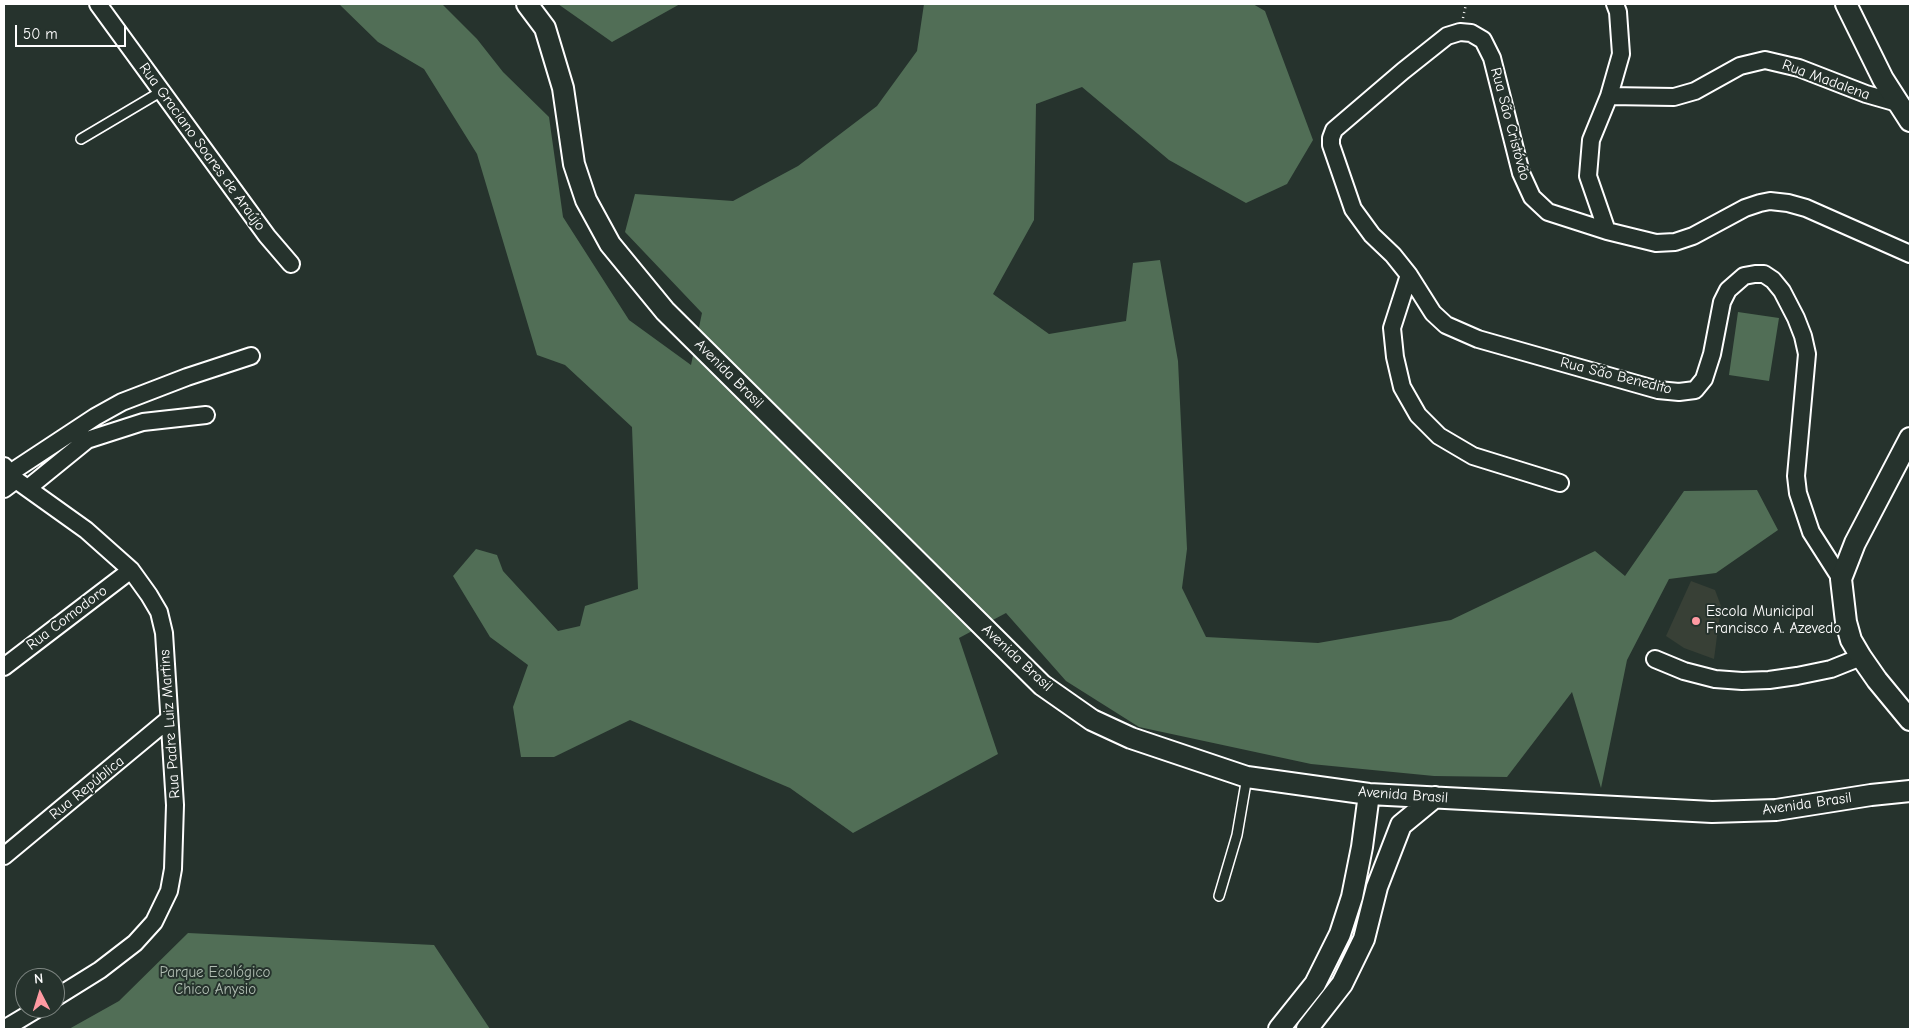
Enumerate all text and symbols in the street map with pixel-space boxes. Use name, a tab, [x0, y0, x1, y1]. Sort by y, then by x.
scale bar	[18, 15, 129, 47]
text: 50 m	[23, 25, 58, 43]
street label: Rua Madalena	[1780, 56, 1872, 104]
street label: Rua Graciano Soares de Araújo	[135, 59, 269, 235]
street label: Rua São Cristóvão	[1486, 65, 1534, 183]
street label: Avenida Brasil	[691, 336, 767, 412]
street label: Rua São Benedito	[1558, 353, 1674, 399]
street label: Rua Comodoro	[23, 582, 111, 654]
place label: Escola Municipal Francisco A. Azevedo	[1706, 603, 1841, 638]
marker: Escola Municipal Francisco A. Azevedo	[1690, 615, 1702, 627]
street label: Avenida Brasil	[978, 621, 1056, 695]
street label: Rua Padre Luiz Martins	[156, 649, 184, 799]
street label: Rua República	[46, 752, 128, 824]
street label: Avenida Brasil	[1357, 783, 1449, 807]
street label: Avenida Brasil	[1761, 789, 1853, 819]
park label: Parque Ecológico Chico Anysio	[159, 964, 271, 999]
north arrow	[15, 968, 65, 1018]
text: N	[33, 970, 44, 987]

